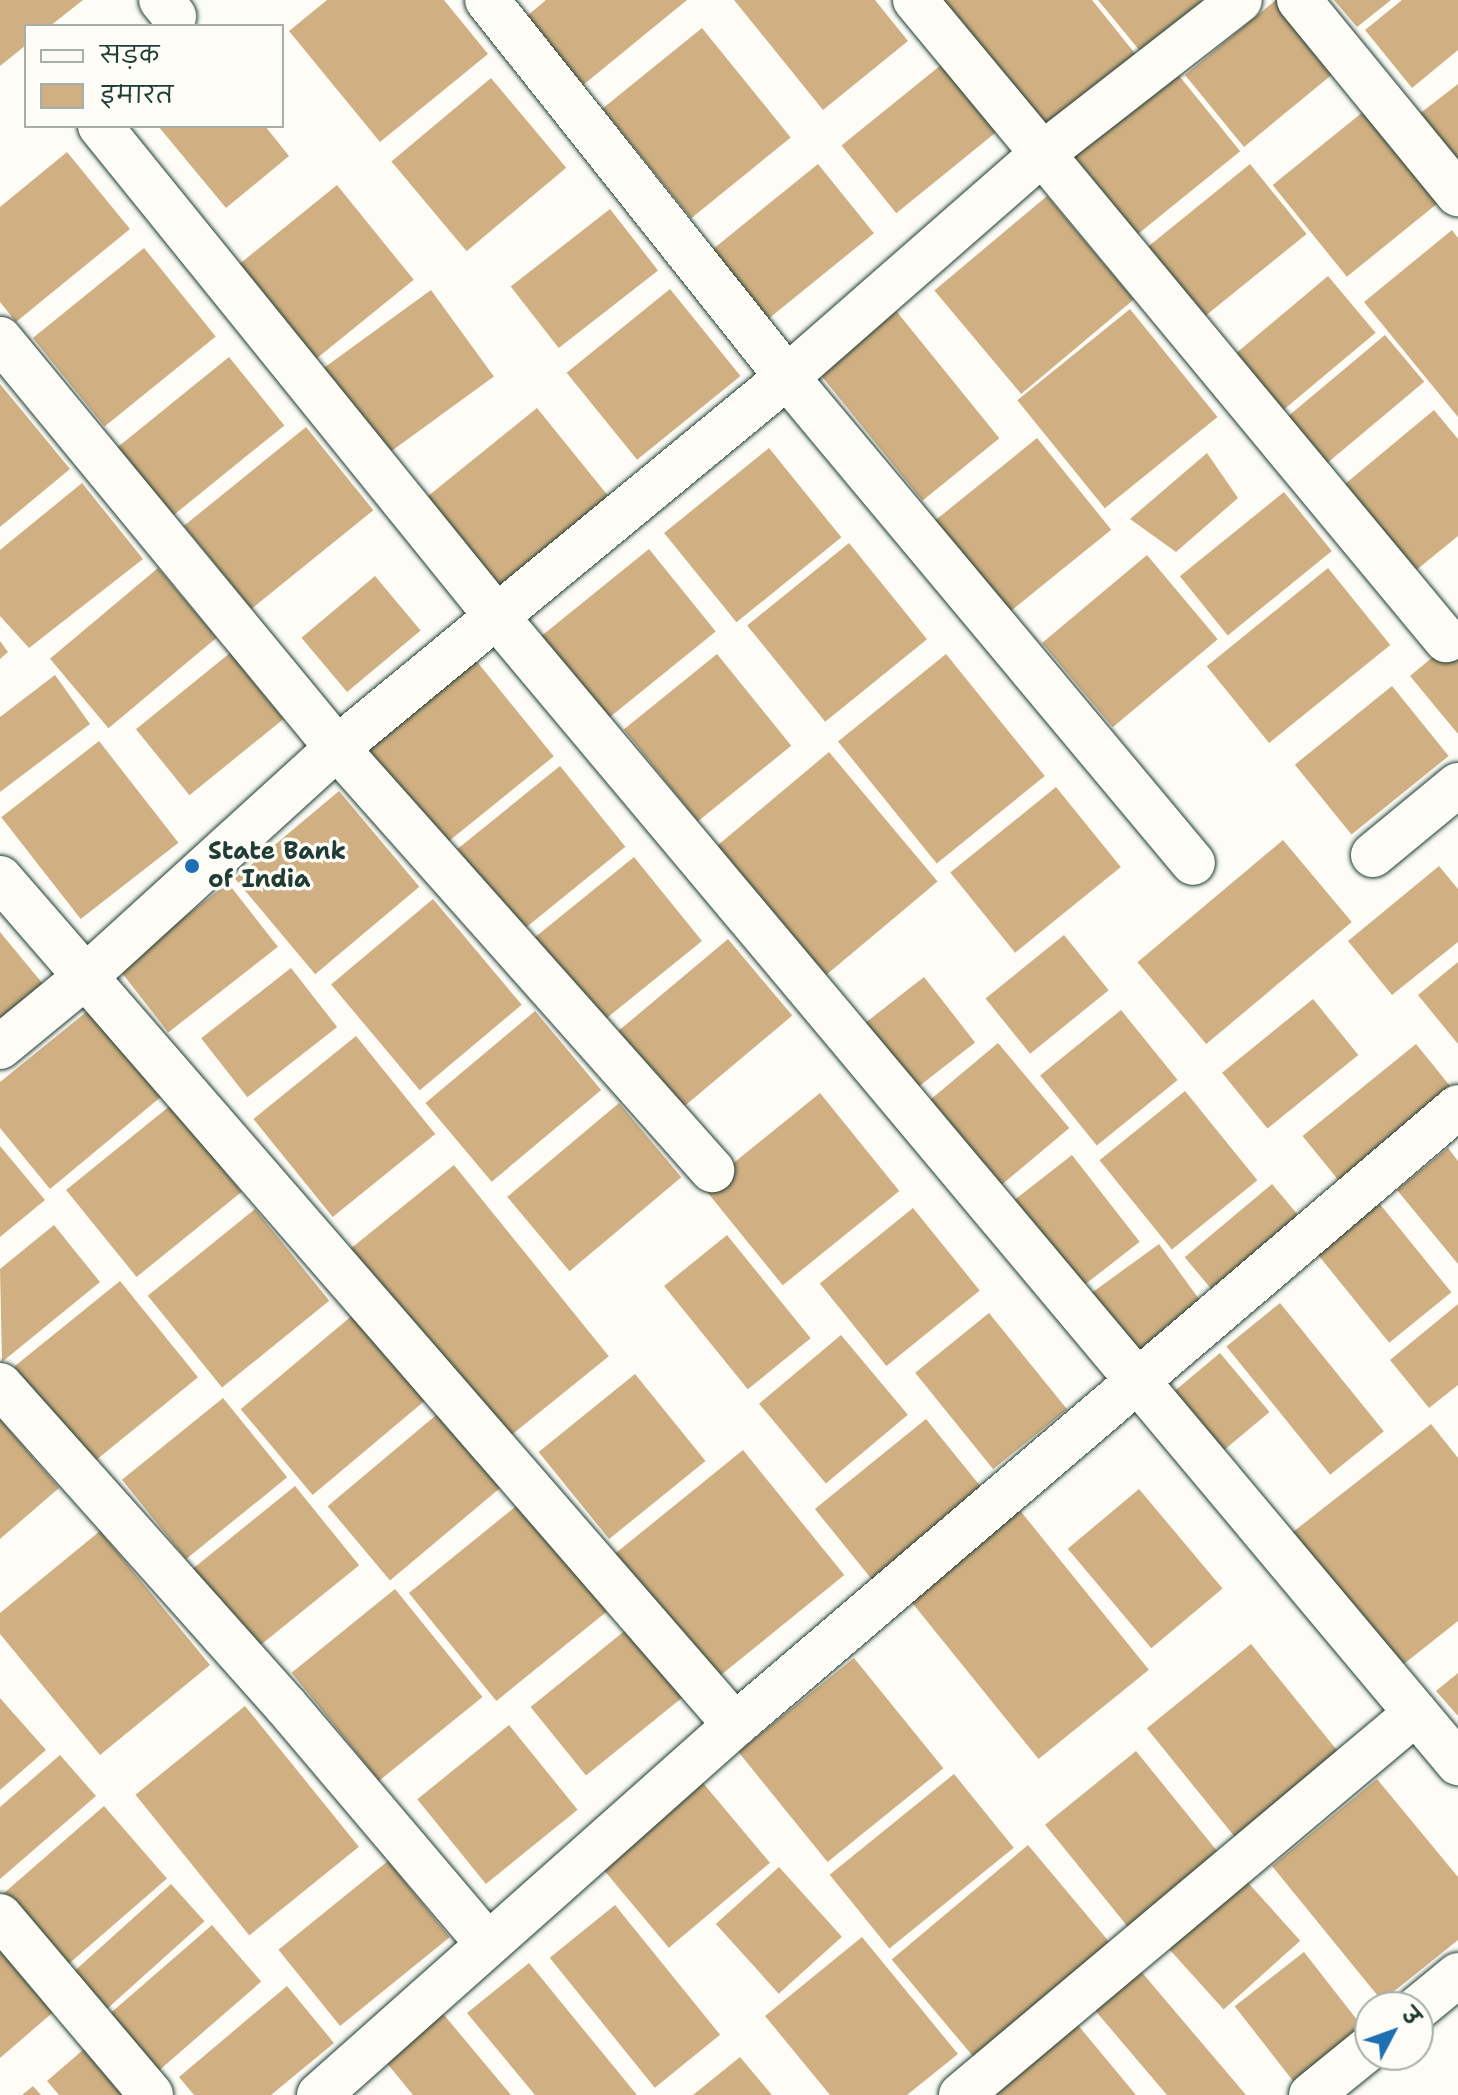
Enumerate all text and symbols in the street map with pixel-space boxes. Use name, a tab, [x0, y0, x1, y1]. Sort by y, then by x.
legend	[24, 24, 284, 128]
text: सड़क	[100, 39, 159, 71]
text: इमारत	[100, 79, 173, 111]
place label: State Bank of India	[208, 838, 346, 894]
marker: State Bank of India	[183, 857, 201, 875]
north arrow	[1354, 1991, 1434, 2071]
text: उ	[1395, 2001, 1427, 2031]

